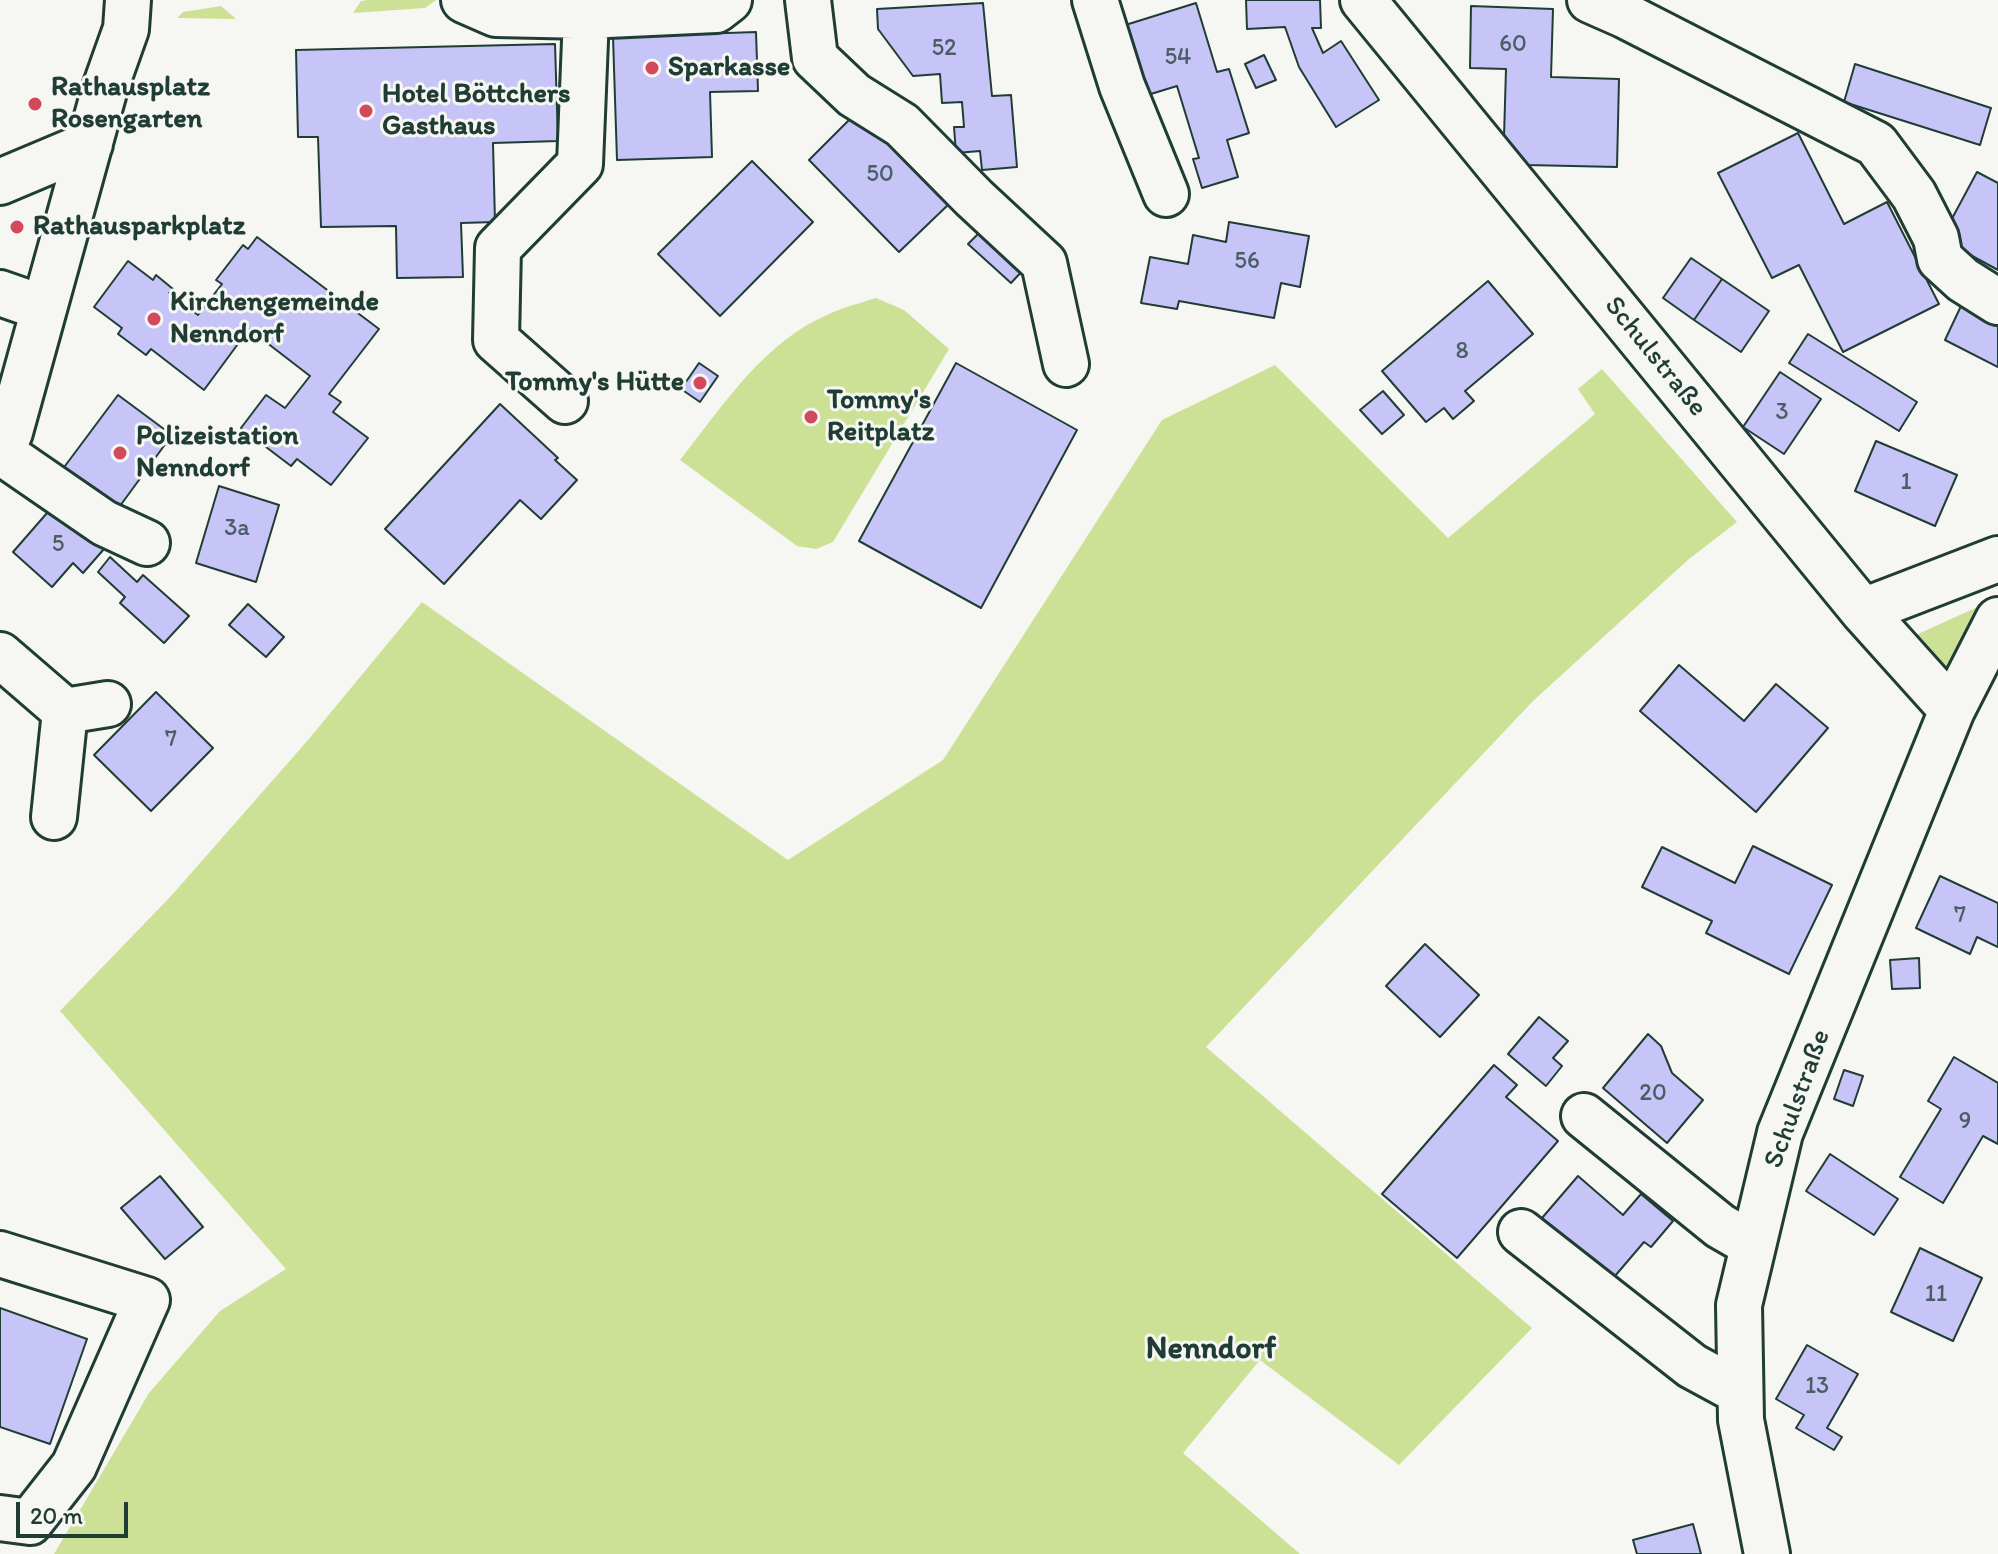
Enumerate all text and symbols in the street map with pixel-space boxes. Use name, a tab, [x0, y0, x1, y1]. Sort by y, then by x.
house number: 60	[1499, 31, 1527, 59]
house number: 52	[931, 35, 957, 63]
house number: 54	[1164, 44, 1192, 72]
place label: Sparkasse	[668, 51, 790, 85]
marker: Sparkasse	[643, 59, 661, 77]
place label: Rathausplatz Rosengarten	[51, 71, 210, 137]
place label: Hotel Böttchers Gasthaus	[382, 78, 570, 144]
marker: Rathausplatz Rosengarten	[26, 95, 44, 113]
marker: Hotel Böttchers Gasthaus	[357, 102, 375, 120]
house number: 50	[866, 161, 894, 189]
place label: Rathausparkplatz	[33, 210, 246, 244]
marker: Rathausparkplatz	[8, 218, 26, 236]
house number: 56	[1234, 248, 1260, 276]
place label: Kirchengemeinde Nenndorf	[170, 286, 379, 352]
street label: Schulstraße	[1596, 290, 1714, 424]
marker: Kirchengemeinde Nenndorf	[145, 310, 163, 328]
house number: 8	[1455, 338, 1469, 366]
place label: Tommy's Hütte	[505, 366, 684, 400]
marker: Tommy's Hütte	[691, 374, 709, 392]
place label: Tommy's Reitplatz	[827, 384, 934, 450]
house number: 3	[1775, 399, 1789, 427]
marker: Tommy's Reitplatz	[802, 408, 820, 426]
place label: Polizeistation Nenndorf	[136, 420, 299, 486]
marker: Polizeistation Nenndorf	[111, 444, 129, 462]
house number: 1	[1900, 469, 1912, 497]
house number: 3a	[224, 515, 250, 543]
house number: 5	[52, 531, 64, 559]
house number: 7	[165, 726, 177, 754]
house number: 7	[1954, 902, 1966, 930]
street label: Schulstraße	[1757, 1025, 1839, 1173]
house number: 20	[1639, 1080, 1667, 1108]
house number: 9	[1959, 1108, 1971, 1136]
house number: 11	[1925, 1281, 1947, 1309]
district label: Nenndorf	[1146, 1331, 1276, 1369]
house number: 13	[1805, 1373, 1829, 1401]
scale bar	[20, 1486, 132, 1536]
text: 20 m	[30, 1501, 83, 1530]

